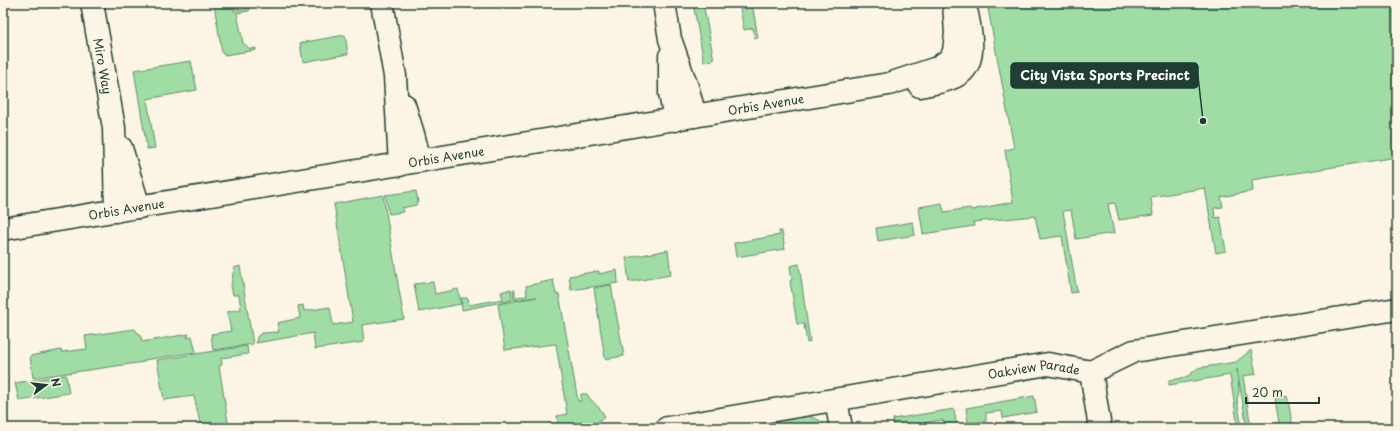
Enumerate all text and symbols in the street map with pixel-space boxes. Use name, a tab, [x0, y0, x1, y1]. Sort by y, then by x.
street label: Miro Way	[89, 37, 117, 96]
callout: City Vista Sports Precinct	[1011, 63, 1198, 88]
text: City Vista Sports Precinct	[1020, 65, 1190, 84]
street label: Orbis Avenue	[727, 89, 805, 119]
street label: Orbis Avenue	[407, 141, 485, 172]
street label: Orbis Avenue	[87, 194, 166, 224]
street label: Oakview Parade	[986, 355, 1081, 383]
north arrow	[26, 365, 66, 405]
text: N	[47, 376, 66, 389]
scale bar	[1246, 379, 1319, 405]
text: 20 m	[1252, 383, 1283, 401]

